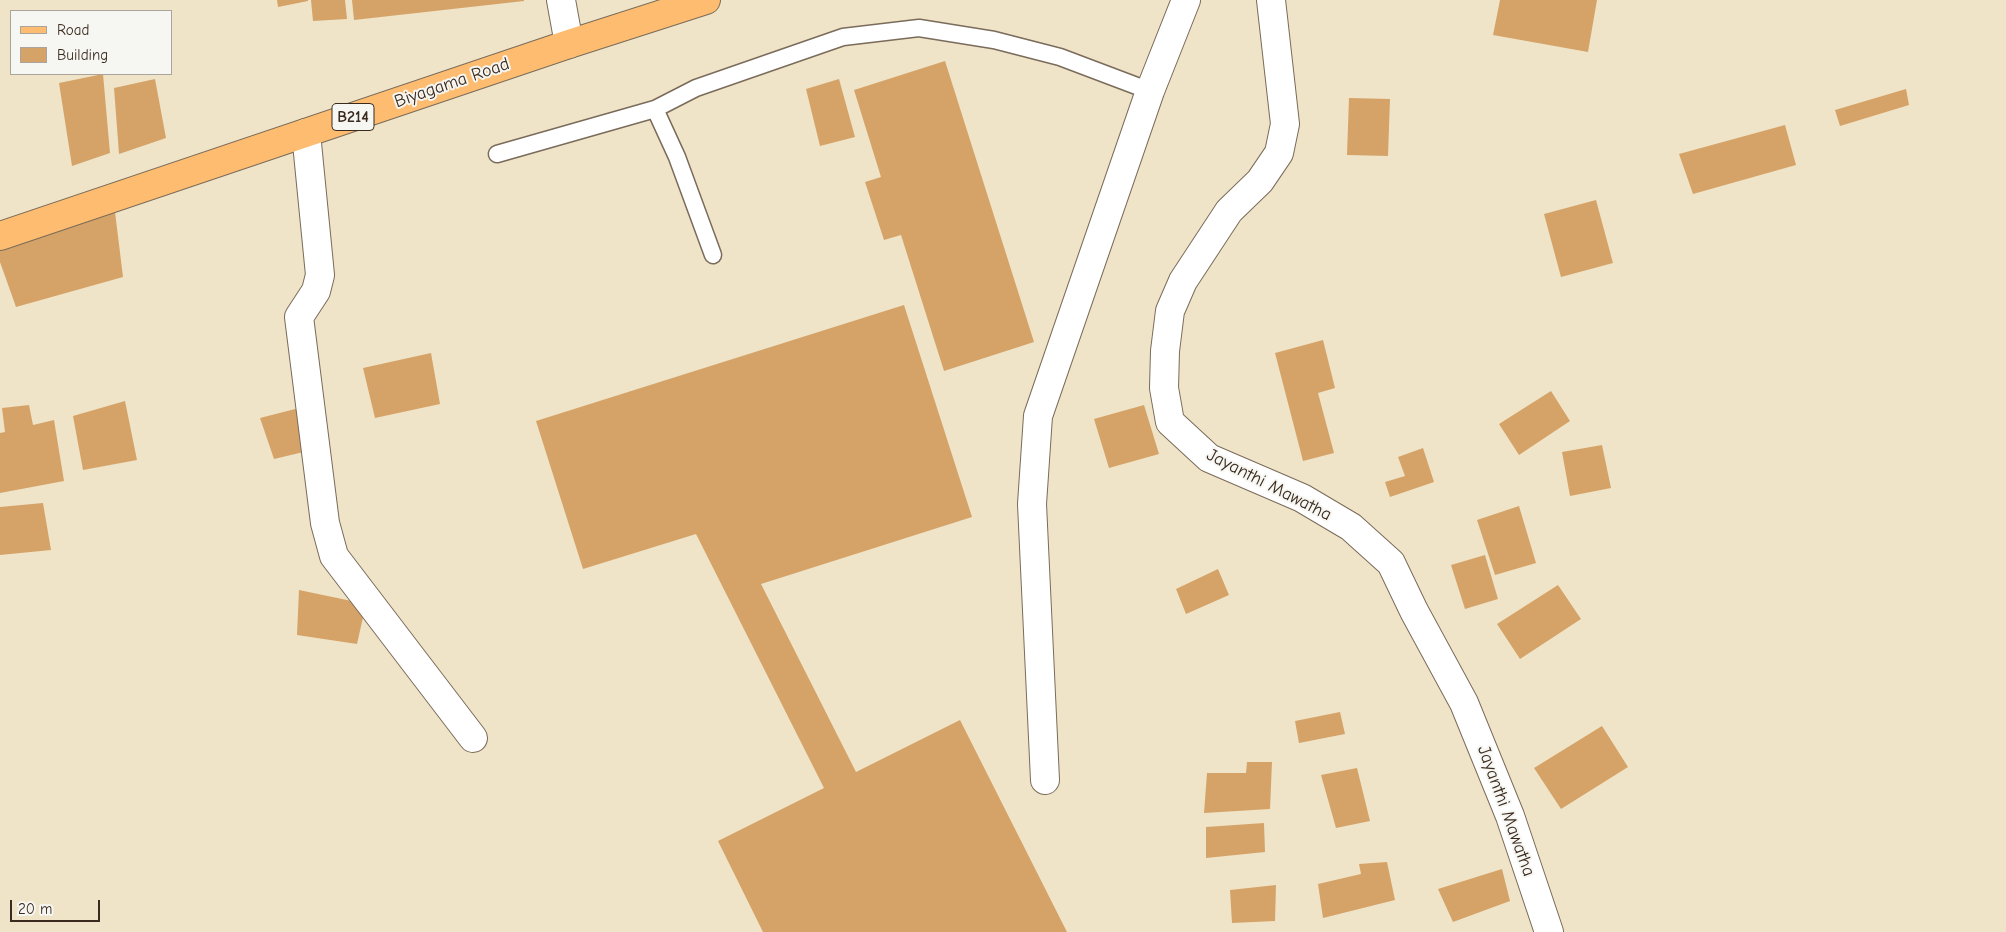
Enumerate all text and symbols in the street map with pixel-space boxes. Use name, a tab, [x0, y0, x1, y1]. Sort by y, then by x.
legend	[10, 10, 172, 75]
text: Road	[57, 21, 89, 39]
text: Building	[57, 46, 108, 64]
street label: Biyagama Road	[392, 53, 512, 113]
road number: B214	[332, 104, 374, 130]
street label: Jayanthi Mawatha	[1203, 444, 1335, 526]
street label: Jayanthi Mawatha	[1472, 743, 1540, 879]
scale bar	[12, 890, 102, 922]
text: 20 m	[18, 900, 52, 918]

